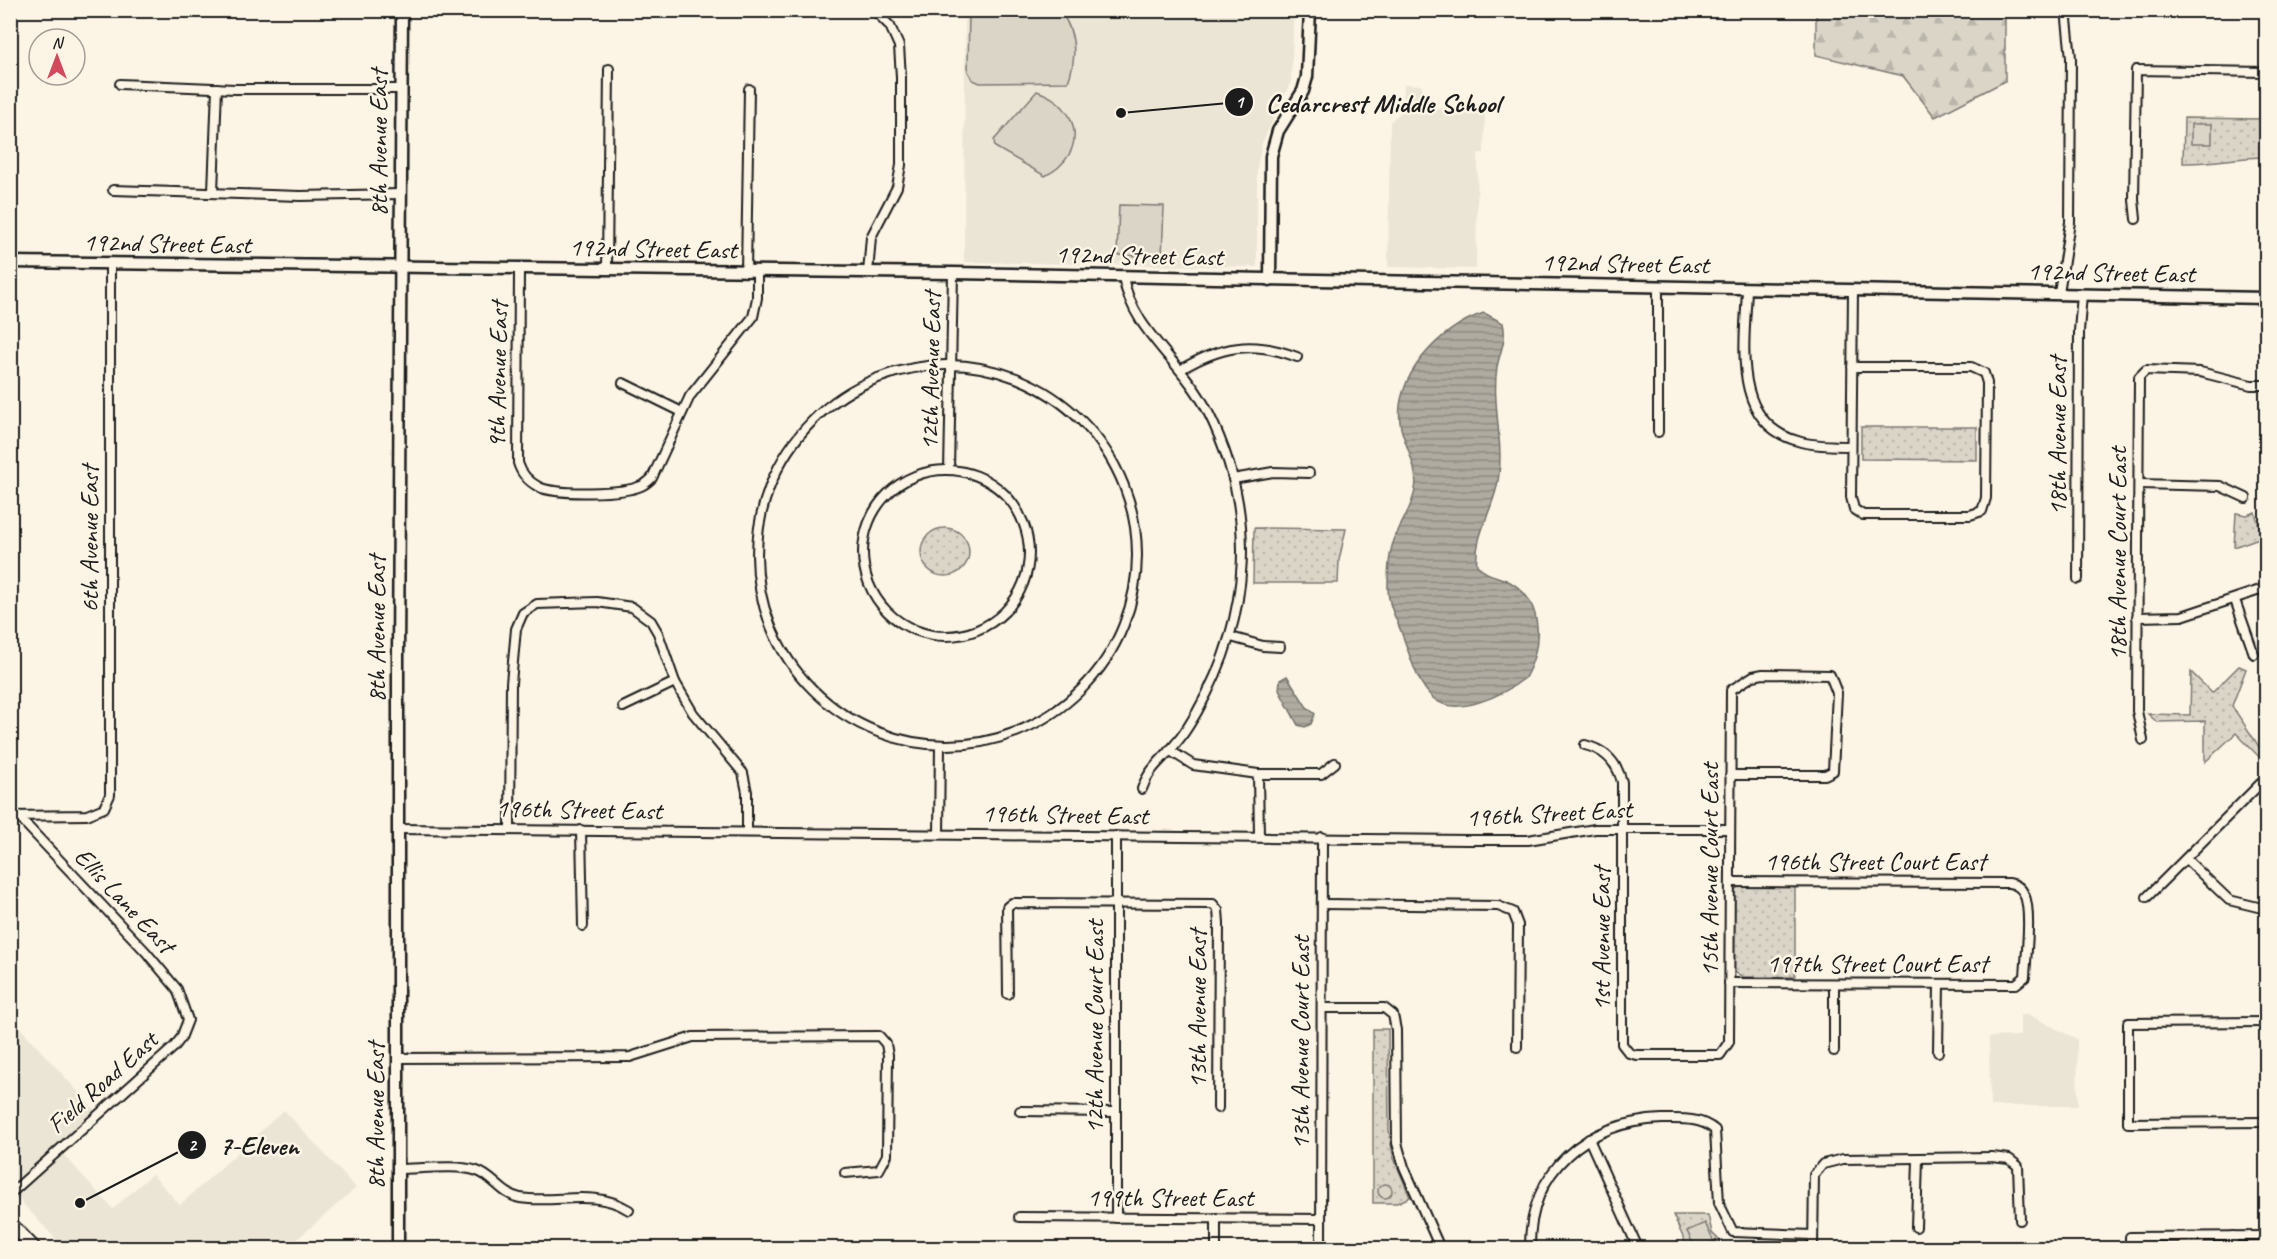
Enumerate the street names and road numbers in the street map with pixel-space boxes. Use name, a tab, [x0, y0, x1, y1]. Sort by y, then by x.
street label: 8th Avenue East	[362, 66, 395, 217]
street label: 192nd Street East	[83, 226, 253, 262]
street label: 192nd Street East	[569, 231, 739, 267]
street label: 192nd Street East	[1055, 238, 1225, 274]
street label: 192nd Street East	[1541, 246, 1711, 282]
street label: 192nd Street East	[2027, 255, 2197, 291]
street label: 12th Avenue East	[913, 288, 948, 451]
street label: 9th Avenue East	[480, 298, 515, 449]
street label: 18th Avenue East	[2041, 353, 2074, 515]
street label: 18th Avenue Court East	[2101, 445, 2134, 661]
street label: 6th Avenue East	[73, 462, 106, 613]
street label: 8th Avenue East	[360, 552, 393, 703]
street label: 15th Avenue Court East	[1693, 761, 1726, 977]
street label: 196th Street East	[496, 792, 665, 827]
street label: 196th Street East	[1465, 793, 1635, 834]
street label: 196th Street East	[982, 797, 1151, 832]
street label: Ellis Lane East	[67, 840, 184, 963]
street label: 196th Street Court East	[1764, 845, 1989, 878]
street label: 1st Avenue East	[1585, 864, 1618, 1011]
street label: 12th Avenue Court East	[1078, 918, 1111, 1134]
street label: 13th Avenue East	[1181, 926, 1214, 1088]
street label: 13th Avenue Court East	[1284, 934, 1317, 1150]
street label: 197th Street Court East	[1766, 947, 1991, 980]
street label: Field Road East	[40, 1022, 166, 1141]
street label: 8th Avenue East	[359, 1039, 392, 1190]
street label: 199th Street East	[1087, 1181, 1255, 1214]

